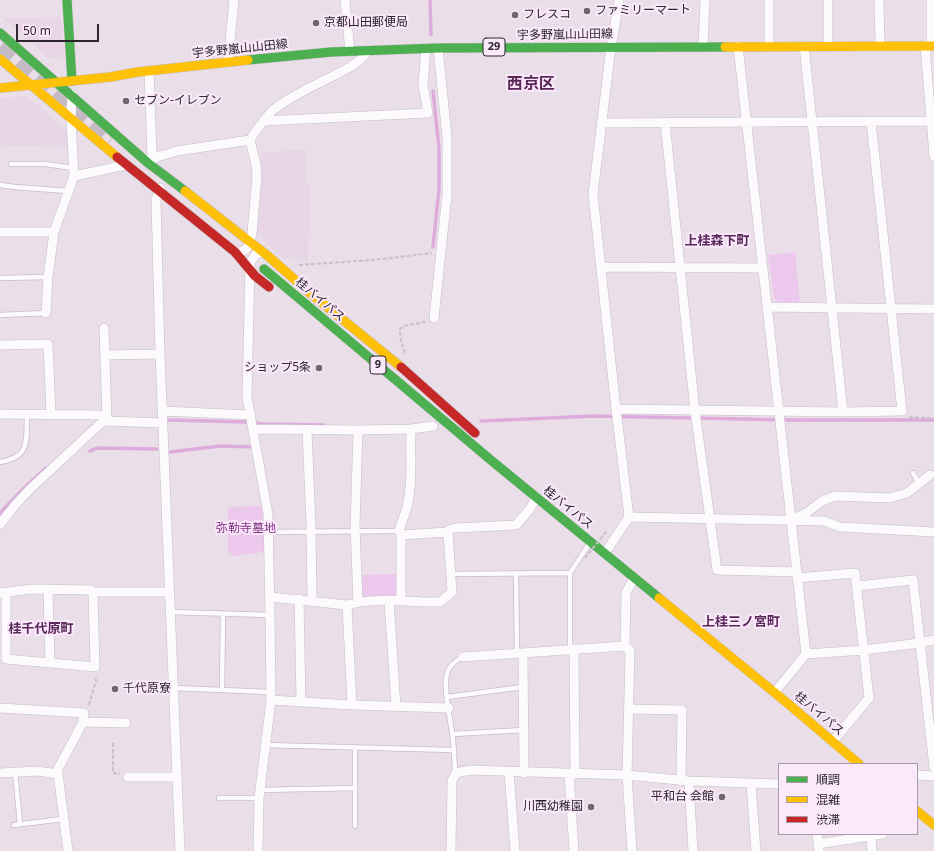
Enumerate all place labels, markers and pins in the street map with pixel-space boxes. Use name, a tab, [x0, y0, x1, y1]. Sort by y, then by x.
place label: ファミリーマート	[595, 4, 691, 18]
marker: ファミリーマート	[582, 6, 592, 16]
place label: フレスコ	[523, 8, 571, 22]
marker: フレスコ	[510, 10, 520, 20]
place label: 京都山田郵便局	[324, 16, 408, 30]
marker: 京都山田郵便局	[311, 18, 321, 28]
place label: セブン-イレブン	[134, 94, 222, 108]
marker: セブン-イレブン	[121, 96, 131, 106]
place label: ショップ5条	[244, 361, 311, 375]
marker: ショップ5条	[314, 363, 324, 373]
place label: 千代原寮	[123, 682, 171, 696]
marker: 千代原寮	[110, 684, 120, 694]
place label: 平和台 会館	[651, 790, 714, 804]
marker: 平和台 会館	[717, 792, 727, 802]
place label: 川西幼稚園	[523, 800, 583, 814]
marker: 川西幼稚園	[586, 802, 596, 812]

